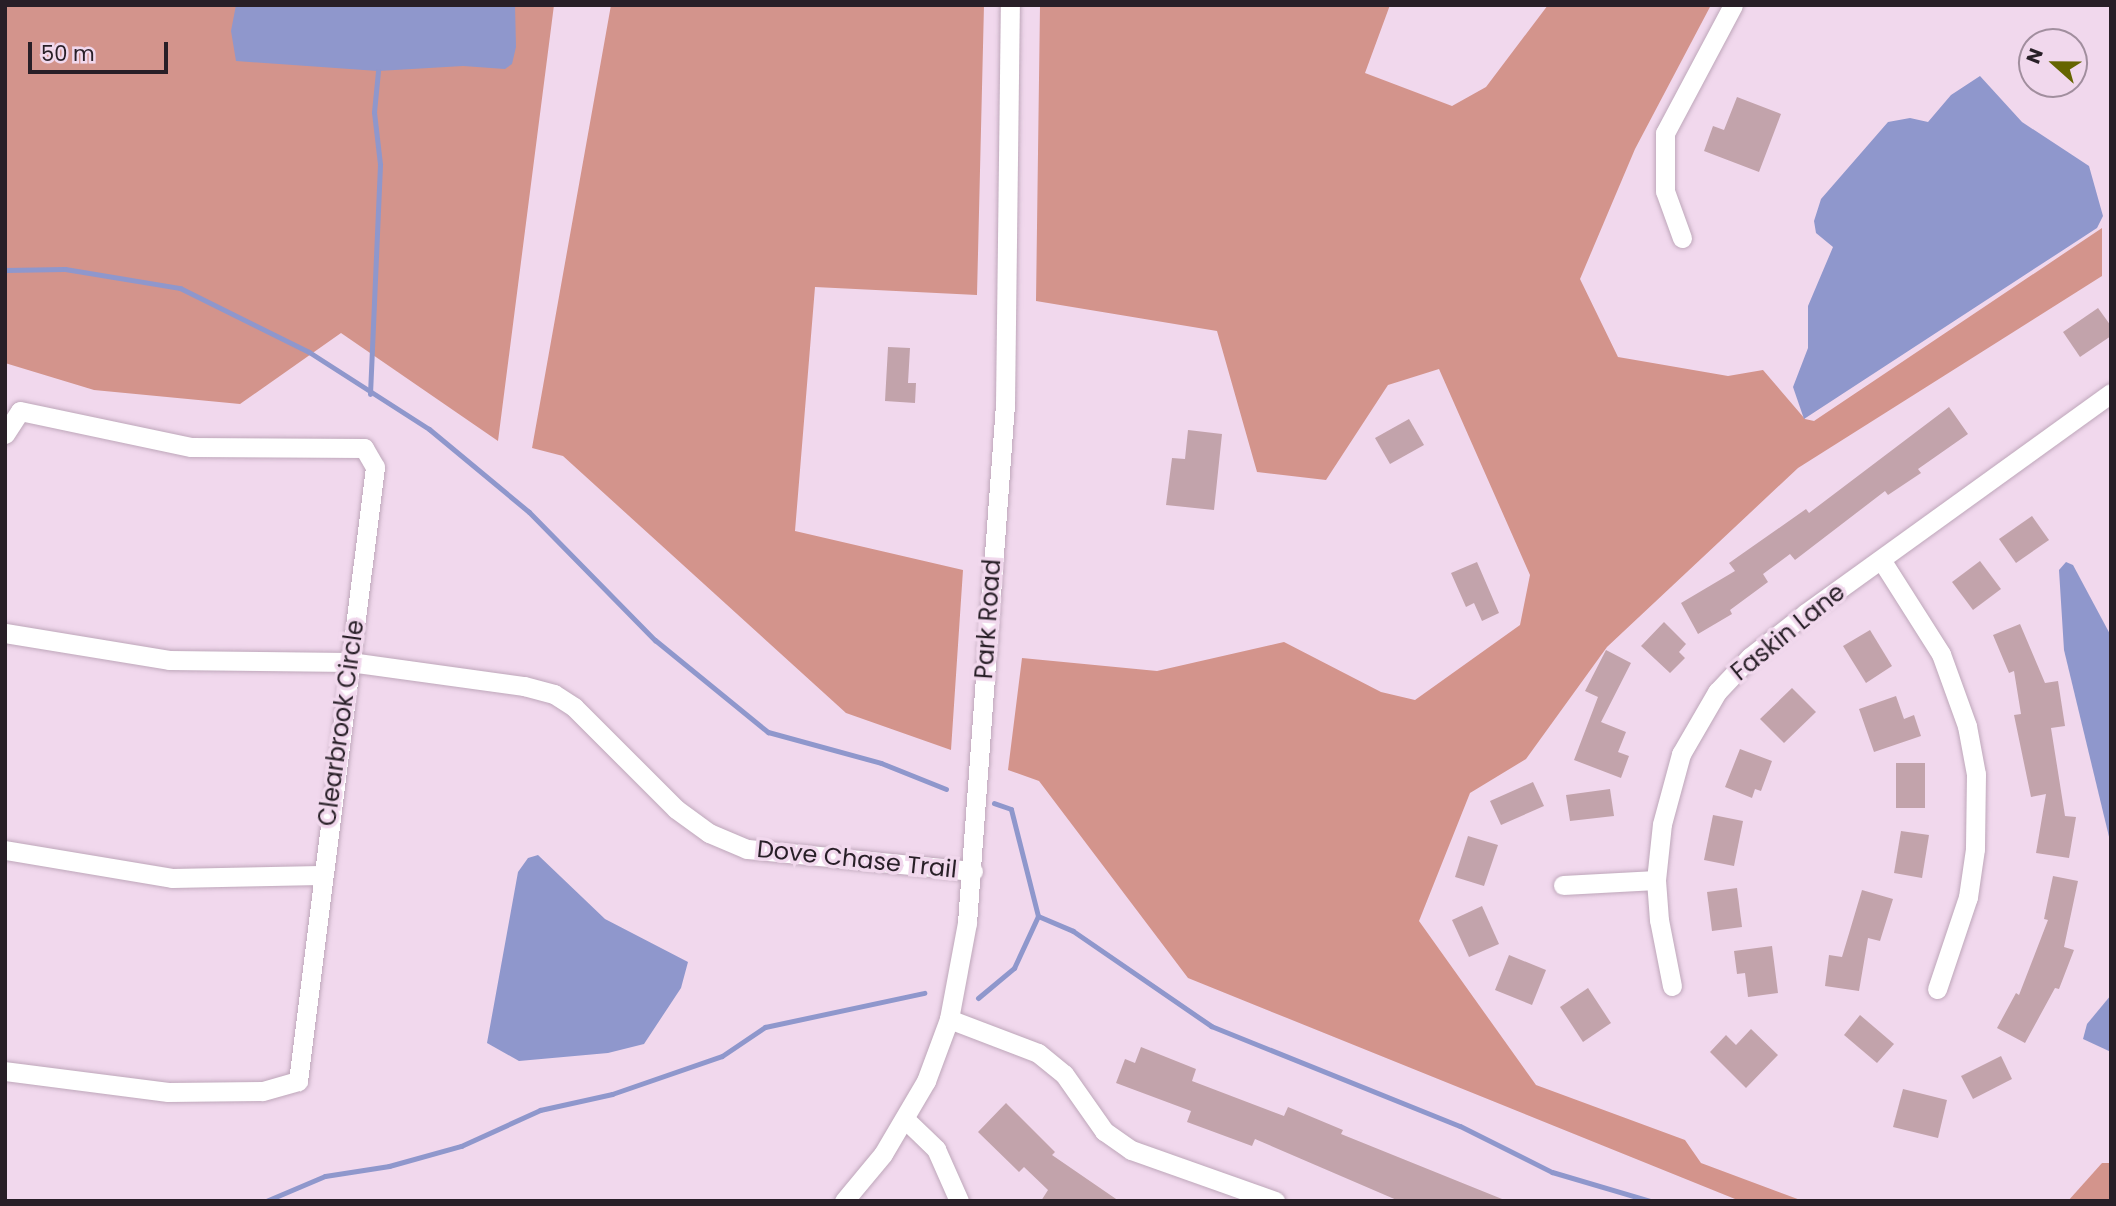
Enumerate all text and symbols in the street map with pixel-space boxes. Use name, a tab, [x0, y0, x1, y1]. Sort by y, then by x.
scale bar	[32, 28, 172, 72]
north arrow	[2018, 28, 2088, 98]
text: 50 m	[41, 39, 95, 68]
text: N	[2020, 45, 2050, 68]
street label: Park Road	[969, 558, 1007, 680]
street label: Faskin Lane	[1725, 577, 1851, 687]
street label: Clearbrook Circle	[312, 618, 370, 828]
street label: Dove Chase Trail	[756, 834, 958, 884]

